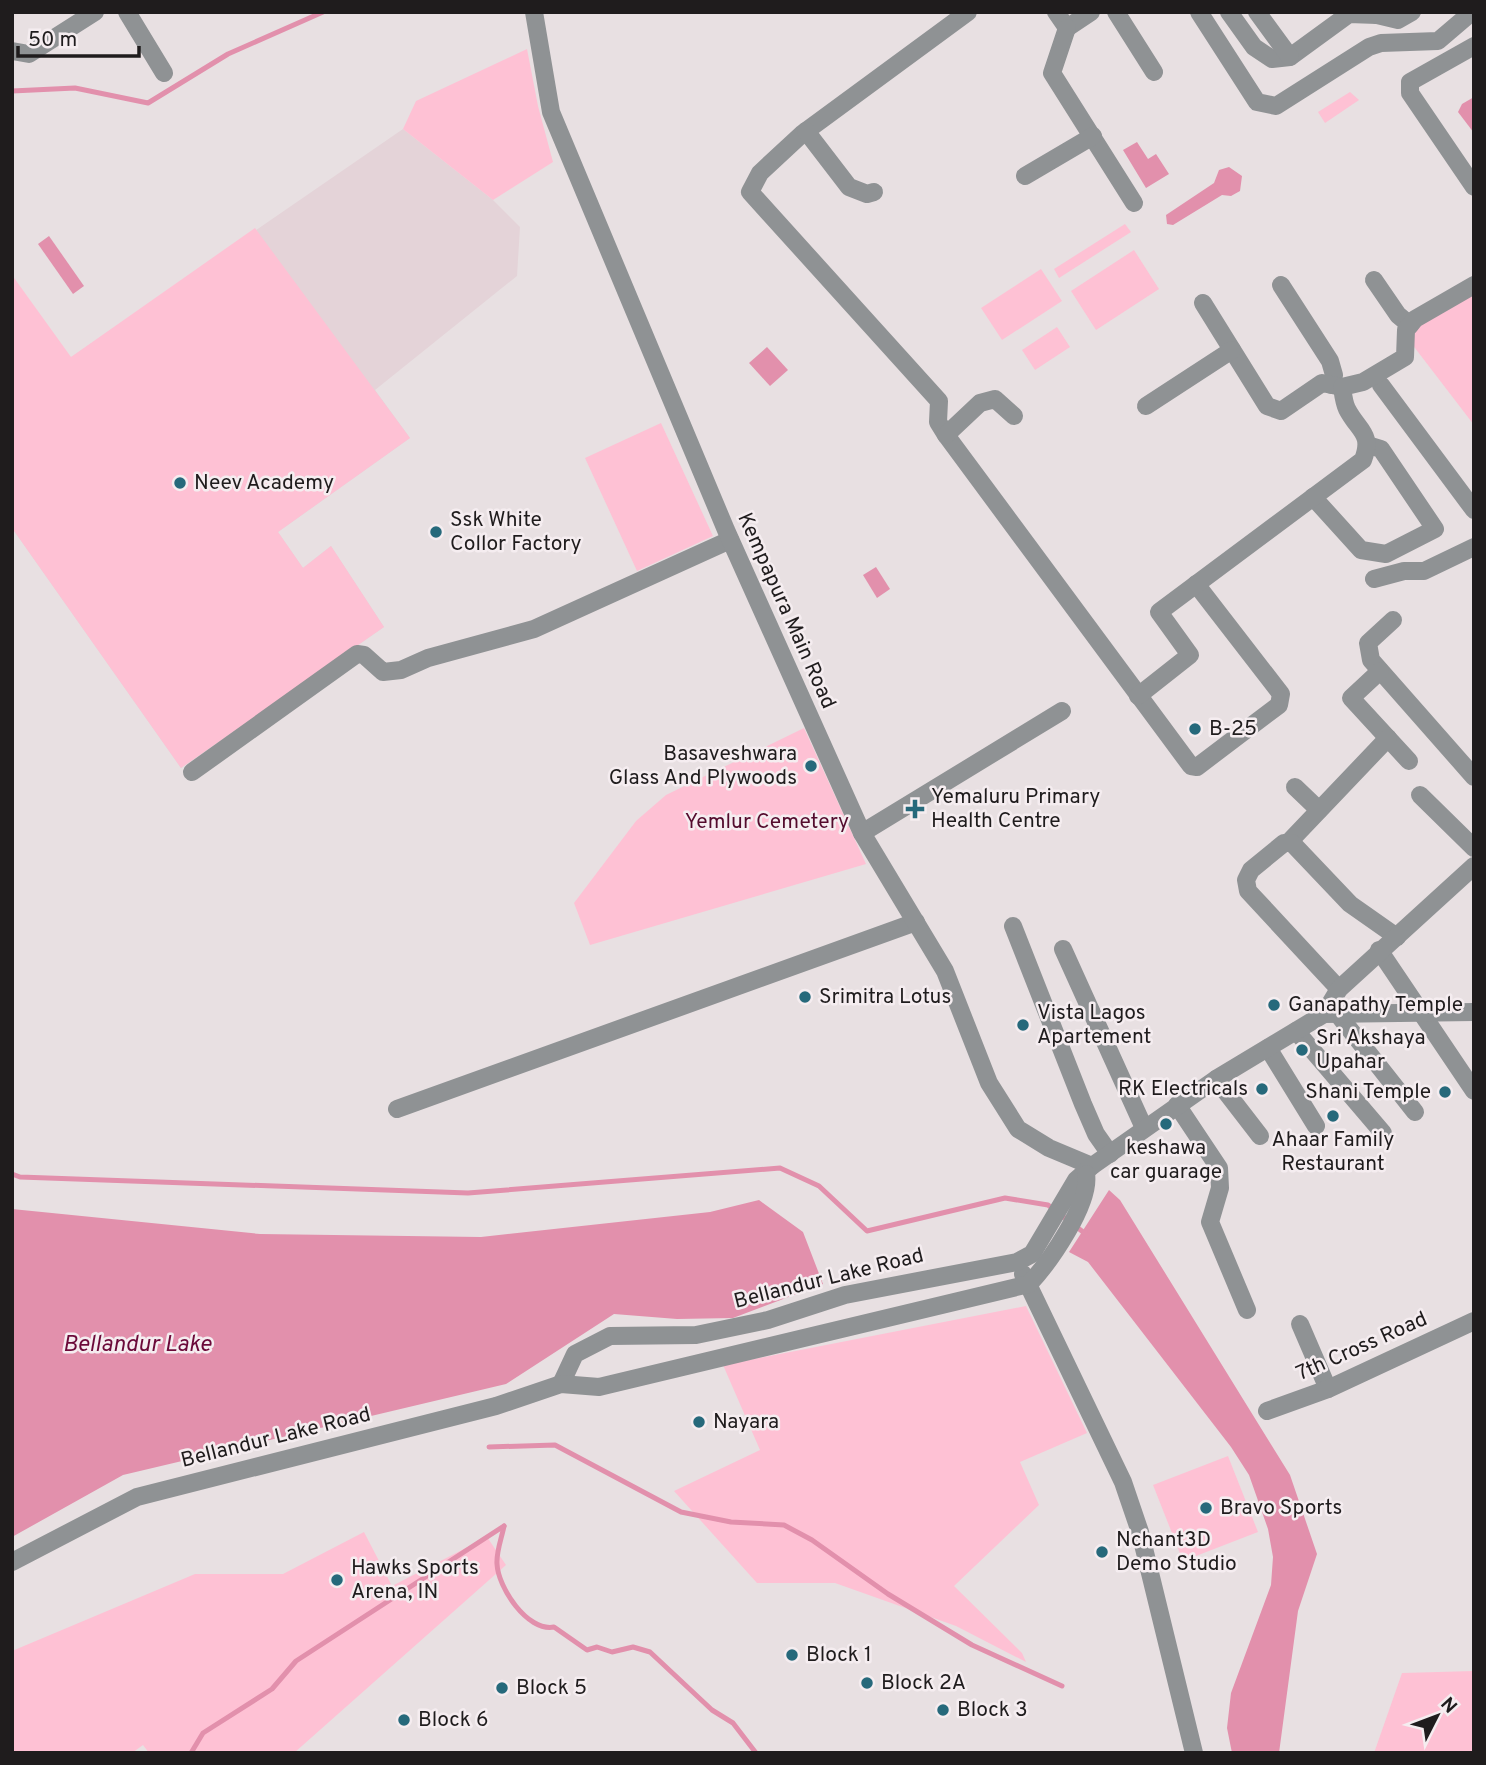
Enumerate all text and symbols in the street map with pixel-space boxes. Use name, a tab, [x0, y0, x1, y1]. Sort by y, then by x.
scale bar	[18, 14, 138, 58]
text: 50 m	[28, 27, 77, 54]
place label: Neev Academy	[194, 470, 334, 497]
marker: Neev Academy	[172, 475, 188, 491]
place label: Ssk White Collor Factory	[450, 507, 582, 558]
street label: Kempapura Main Road	[731, 509, 841, 713]
marker: Ssk White Collor Factory	[428, 524, 444, 540]
place label: B-25	[1209, 716, 1257, 743]
marker: B-25	[1187, 721, 1203, 737]
place label: Basaveshwara Glass And Plywoods	[609, 741, 797, 792]
marker: Basaveshwara Glass And Plywoods	[803, 758, 819, 774]
place label: Yemaluru Primary Health Centre	[931, 784, 1100, 835]
marker: Yemaluru Primary Health Centre	[905, 799, 925, 819]
park label: Yemlur Cemetery	[685, 809, 849, 836]
place label: Srimitra Lotus	[819, 984, 951, 1011]
marker: Srimitra Lotus	[797, 989, 813, 1005]
place label: Ganapathy Temple	[1288, 992, 1463, 1019]
marker: Ganapathy Temple	[1266, 997, 1282, 1013]
place label: Vista Lagos Apartement	[1037, 1000, 1152, 1051]
marker: Vista Lagos Apartement	[1015, 1017, 1031, 1033]
place label: Sri Akshaya Upahar	[1316, 1025, 1426, 1076]
marker: Sri Akshaya Upahar	[1294, 1042, 1310, 1058]
place label: RK Electricals	[1118, 1076, 1248, 1103]
place label: Shani Temple	[1305, 1079, 1431, 1106]
marker: RK Electricals	[1254, 1081, 1270, 1097]
marker: Shani Temple	[1437, 1084, 1453, 1100]
marker: Ahaar Family Restaurant	[1325, 1108, 1341, 1124]
marker: keshawa car guarage	[1158, 1116, 1174, 1132]
place label: Ahaar Family Restaurant	[1272, 1127, 1394, 1178]
place label: keshawa car guarage	[1110, 1135, 1222, 1186]
street label: Bellandur Lake Road	[731, 1242, 927, 1316]
street label: 7th Cross Road	[1292, 1306, 1432, 1388]
water label: Bellandur Lake	[63, 1331, 213, 1360]
street label: Bellandur Lake Road	[178, 1401, 374, 1475]
place label: Nayara	[713, 1409, 779, 1436]
marker: Nayara	[691, 1414, 707, 1430]
place label: Bravo Sports	[1220, 1495, 1342, 1522]
marker: Bravo Sports	[1198, 1500, 1214, 1516]
place label: Nchant3D Demo Studio	[1116, 1527, 1237, 1578]
marker: Nchant3D Demo Studio	[1094, 1544, 1110, 1560]
place label: Hawks Sports Arena, IN	[351, 1555, 479, 1606]
marker: Hawks Sports Arena, IN	[329, 1572, 345, 1588]
place label: Block 1	[806, 1642, 872, 1669]
marker: Block 1	[784, 1647, 800, 1663]
place label: Block 2A	[881, 1670, 966, 1697]
place label: Block 5	[516, 1675, 587, 1702]
marker: Block 2A	[859, 1675, 875, 1691]
marker: Block 5	[494, 1680, 510, 1696]
north arrow	[1402, 1681, 1472, 1751]
text: N	[1435, 1693, 1462, 1719]
place label: Block 3	[957, 1697, 1028, 1724]
marker: Block 3	[935, 1702, 951, 1718]
place label: Block 6	[418, 1707, 488, 1734]
marker: Block 6	[396, 1712, 412, 1728]

